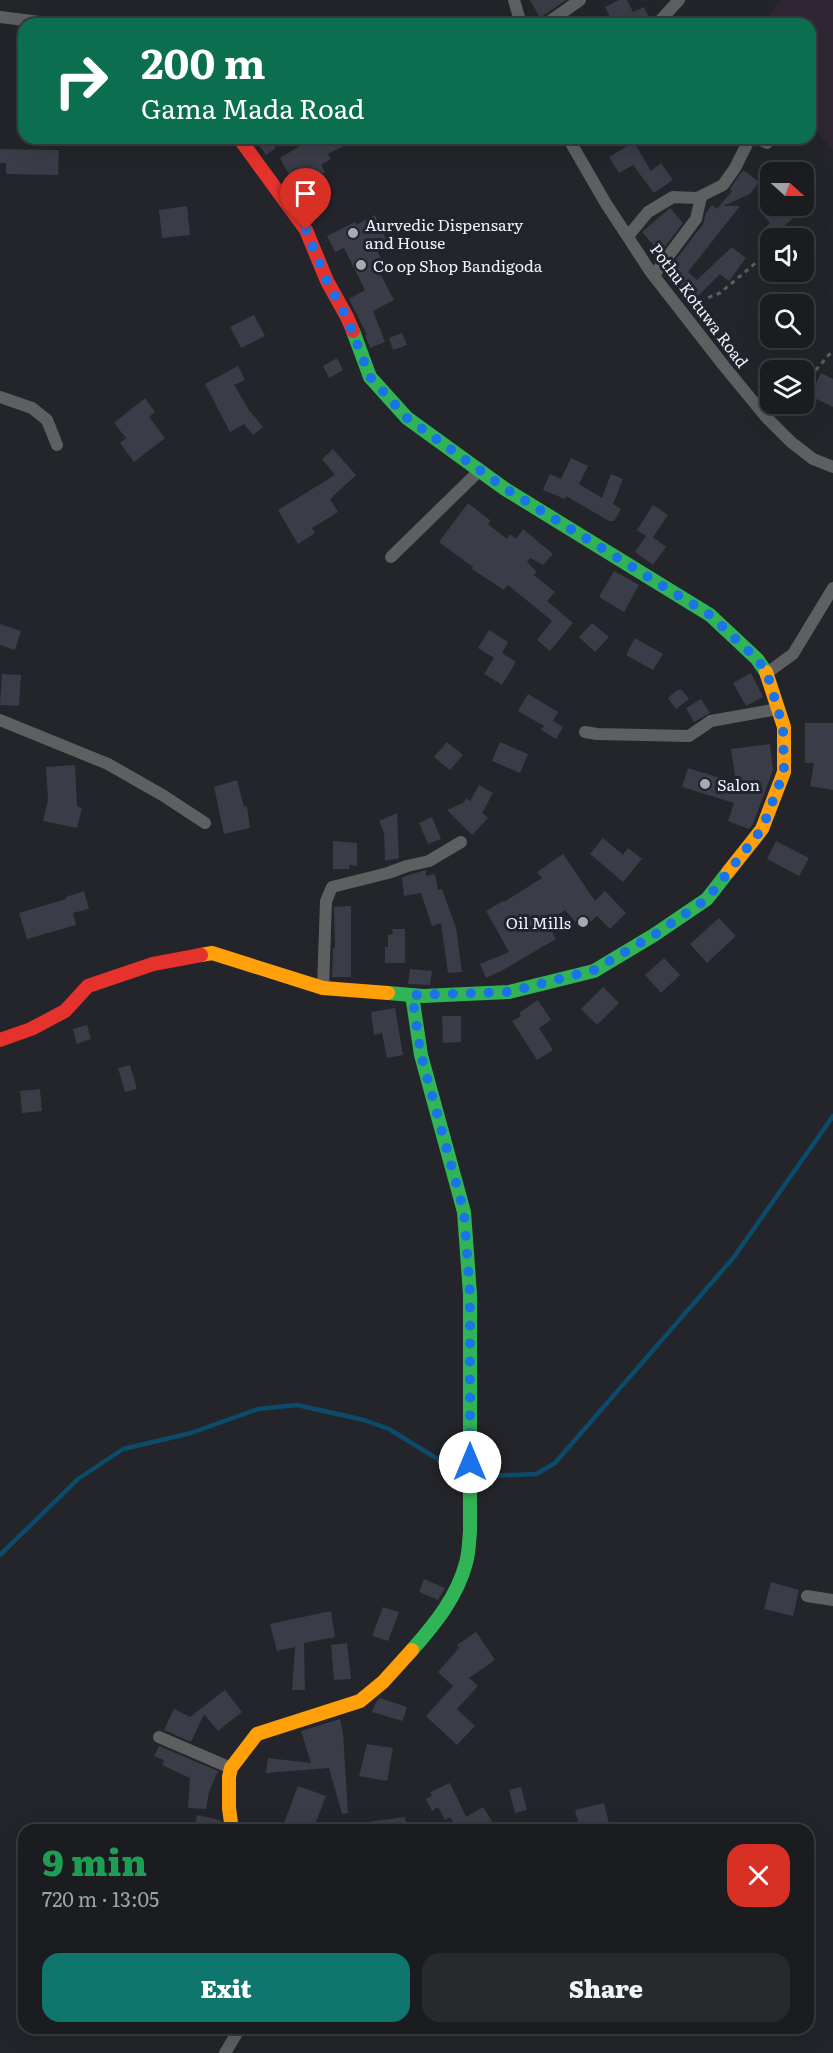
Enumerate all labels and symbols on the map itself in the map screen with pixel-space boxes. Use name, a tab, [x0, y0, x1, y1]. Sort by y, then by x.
north arrow	[760, 162, 814, 216]
pin	[280, 168, 331, 230]
place label: Aurvedic Dispensary and House	[365, 212, 524, 254]
marker: Aurvedic Dispensary and House	[346, 226, 360, 240]
street label: Pothu Kotuwa Road	[645, 238, 755, 372]
place label: Co op Shop Bandigoda	[373, 253, 543, 277]
marker: Co op Shop Bandigoda	[354, 258, 368, 272]
place label: Salon	[717, 772, 760, 796]
marker: Salon	[698, 777, 712, 791]
place label: Oil Mills	[506, 910, 571, 934]
marker: Oil Mills	[576, 915, 590, 929]
position arrow	[438, 1430, 502, 1494]

